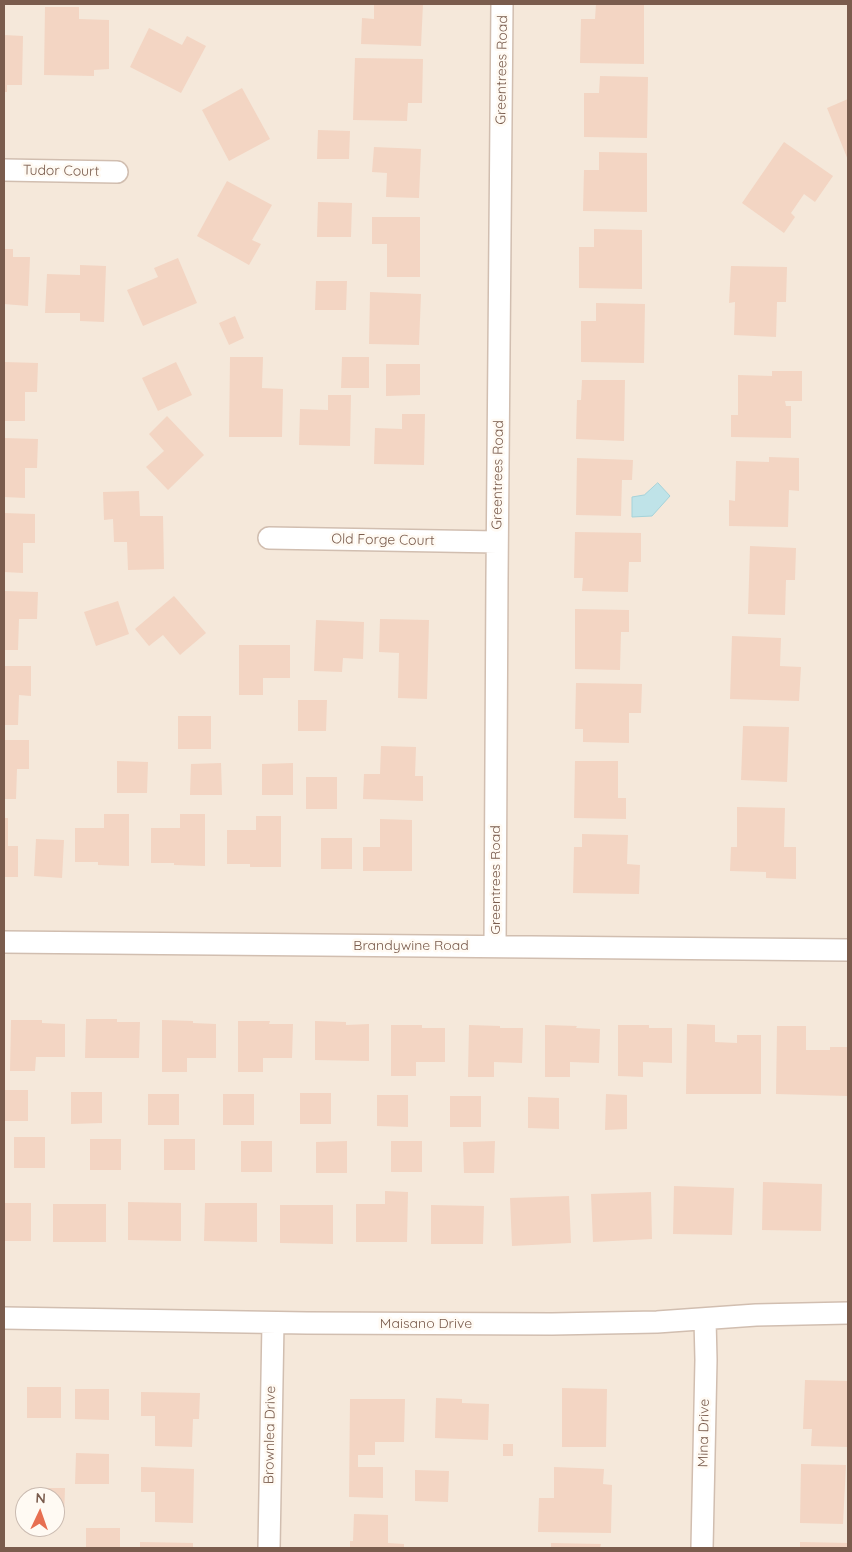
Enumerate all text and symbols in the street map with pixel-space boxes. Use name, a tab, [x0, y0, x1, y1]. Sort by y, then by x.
street label: Greentrees Road	[493, 15, 511, 125]
street label: Tudor Court	[23, 162, 99, 180]
street label: Greentrees Road	[489, 420, 507, 530]
street label: Old Forge Court	[331, 531, 435, 549]
street label: Greentrees Road	[488, 825, 504, 935]
street label: Brandywine Road	[353, 938, 469, 954]
street label: Maisano Drive	[380, 1316, 472, 1332]
street label: Brownlea Drive	[261, 1386, 279, 1484]
street label: Mina Drive	[695, 1399, 713, 1467]
north arrow	[15, 1487, 65, 1537]
text: N	[35, 1489, 46, 1507]

